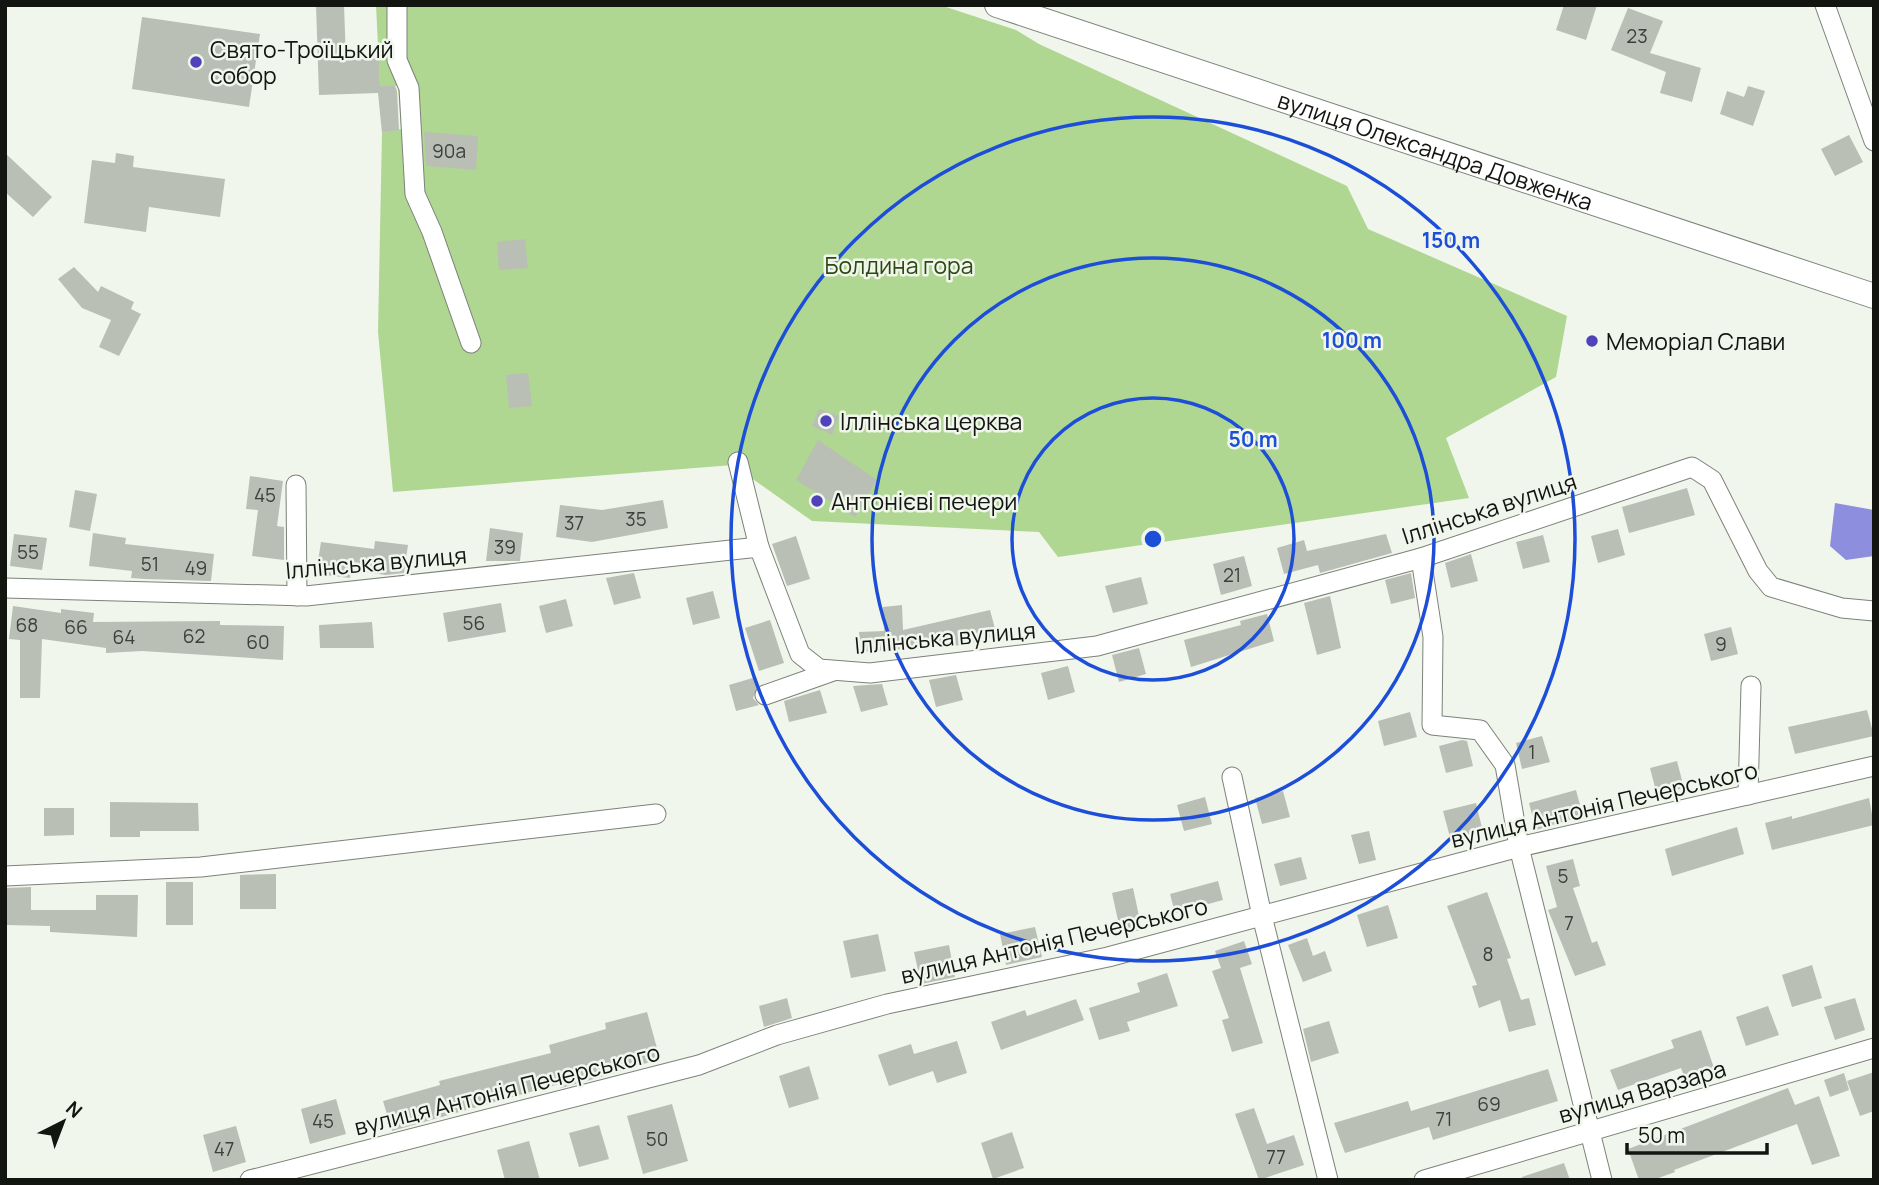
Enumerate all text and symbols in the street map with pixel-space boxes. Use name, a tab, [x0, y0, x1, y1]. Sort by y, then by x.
house number: 23	[1626, 23, 1648, 49]
place label: Свято-Троїцький собор	[210, 33, 394, 91]
marker: Свято-Троїцький собор	[188, 54, 204, 70]
street label: вулиця Олександра Довженка	[1274, 83, 1597, 218]
house number: 90а	[432, 138, 466, 164]
text: 150 m	[1422, 226, 1480, 254]
park label: Болдина гора	[824, 249, 974, 281]
place label: Меморіал Слави	[1606, 325, 1785, 357]
text: 100 m	[1322, 326, 1382, 354]
marker: Меморіал Слави	[1584, 333, 1600, 349]
place label: Іллінська церква	[840, 405, 1022, 437]
marker: Іллінська церква	[818, 413, 834, 429]
text: 50 m	[1228, 425, 1278, 453]
street label: Іллінська вулиця	[1398, 465, 1580, 551]
house number: 45	[254, 482, 276, 508]
place label: Антонієві печери	[831, 485, 1017, 517]
marker: Антонієві печери	[809, 493, 825, 509]
house number: 35	[625, 506, 647, 532]
house number: 37	[564, 510, 584, 536]
centre of rings	[1141, 527, 1165, 551]
house number: 39	[494, 534, 516, 560]
street label: Іллінська вулиця	[284, 538, 468, 586]
house number: 55	[17, 539, 39, 565]
house number: 51	[141, 551, 159, 577]
house number: 49	[185, 555, 207, 581]
house number: 21	[1223, 562, 1241, 588]
house number: 56	[463, 610, 485, 636]
house number: 68	[16, 612, 38, 638]
street label: Іллінська вулиця	[853, 613, 1037, 661]
house number: 66	[64, 614, 88, 640]
house number: 62	[183, 623, 205, 649]
house number: 64	[113, 624, 136, 650]
house number: 60	[246, 629, 270, 655]
house number: 9	[1715, 631, 1727, 657]
house number: 1	[1528, 739, 1536, 765]
street label: вулиця Антонія Печерського	[1447, 753, 1761, 855]
house number: 5	[1558, 863, 1569, 889]
street label: вулиця Антонія Печерського	[897, 889, 1211, 991]
house number: 7	[1564, 910, 1574, 936]
house number: 8	[1482, 941, 1494, 967]
street label: вулиця Антонія Печерського	[351, 1035, 663, 1143]
street label: вулиця Варзара	[1555, 1052, 1729, 1130]
north arrow	[28, 1087, 98, 1157]
house number: 69	[1477, 1091, 1501, 1117]
text: N	[61, 1095, 88, 1124]
house number: 71	[1436, 1106, 1452, 1132]
house number: 45	[312, 1108, 334, 1134]
scale bar	[1627, 1112, 1767, 1156]
text: 50 m	[1638, 1121, 1685, 1149]
house number: 50	[646, 1126, 668, 1152]
house number: 47	[214, 1136, 234, 1162]
house number: 77	[1266, 1144, 1286, 1170]

